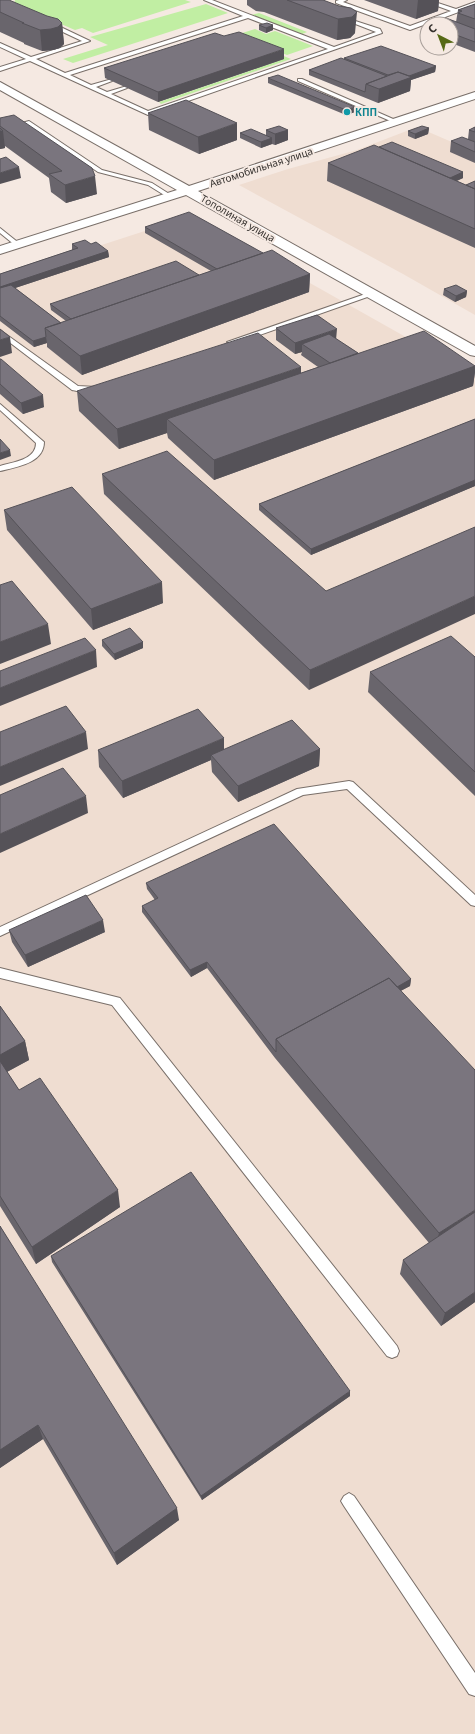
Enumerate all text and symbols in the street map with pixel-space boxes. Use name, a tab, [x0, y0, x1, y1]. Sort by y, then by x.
north arrow	[419, 16, 459, 56]
text: С	[424, 20, 440, 36]
place label: КПП	[355, 105, 377, 119]
marker: КПП	[342, 107, 352, 117]
street label: Автомобильная улица	[208, 144, 314, 190]
street label: Тополиная улица	[198, 191, 278, 245]

